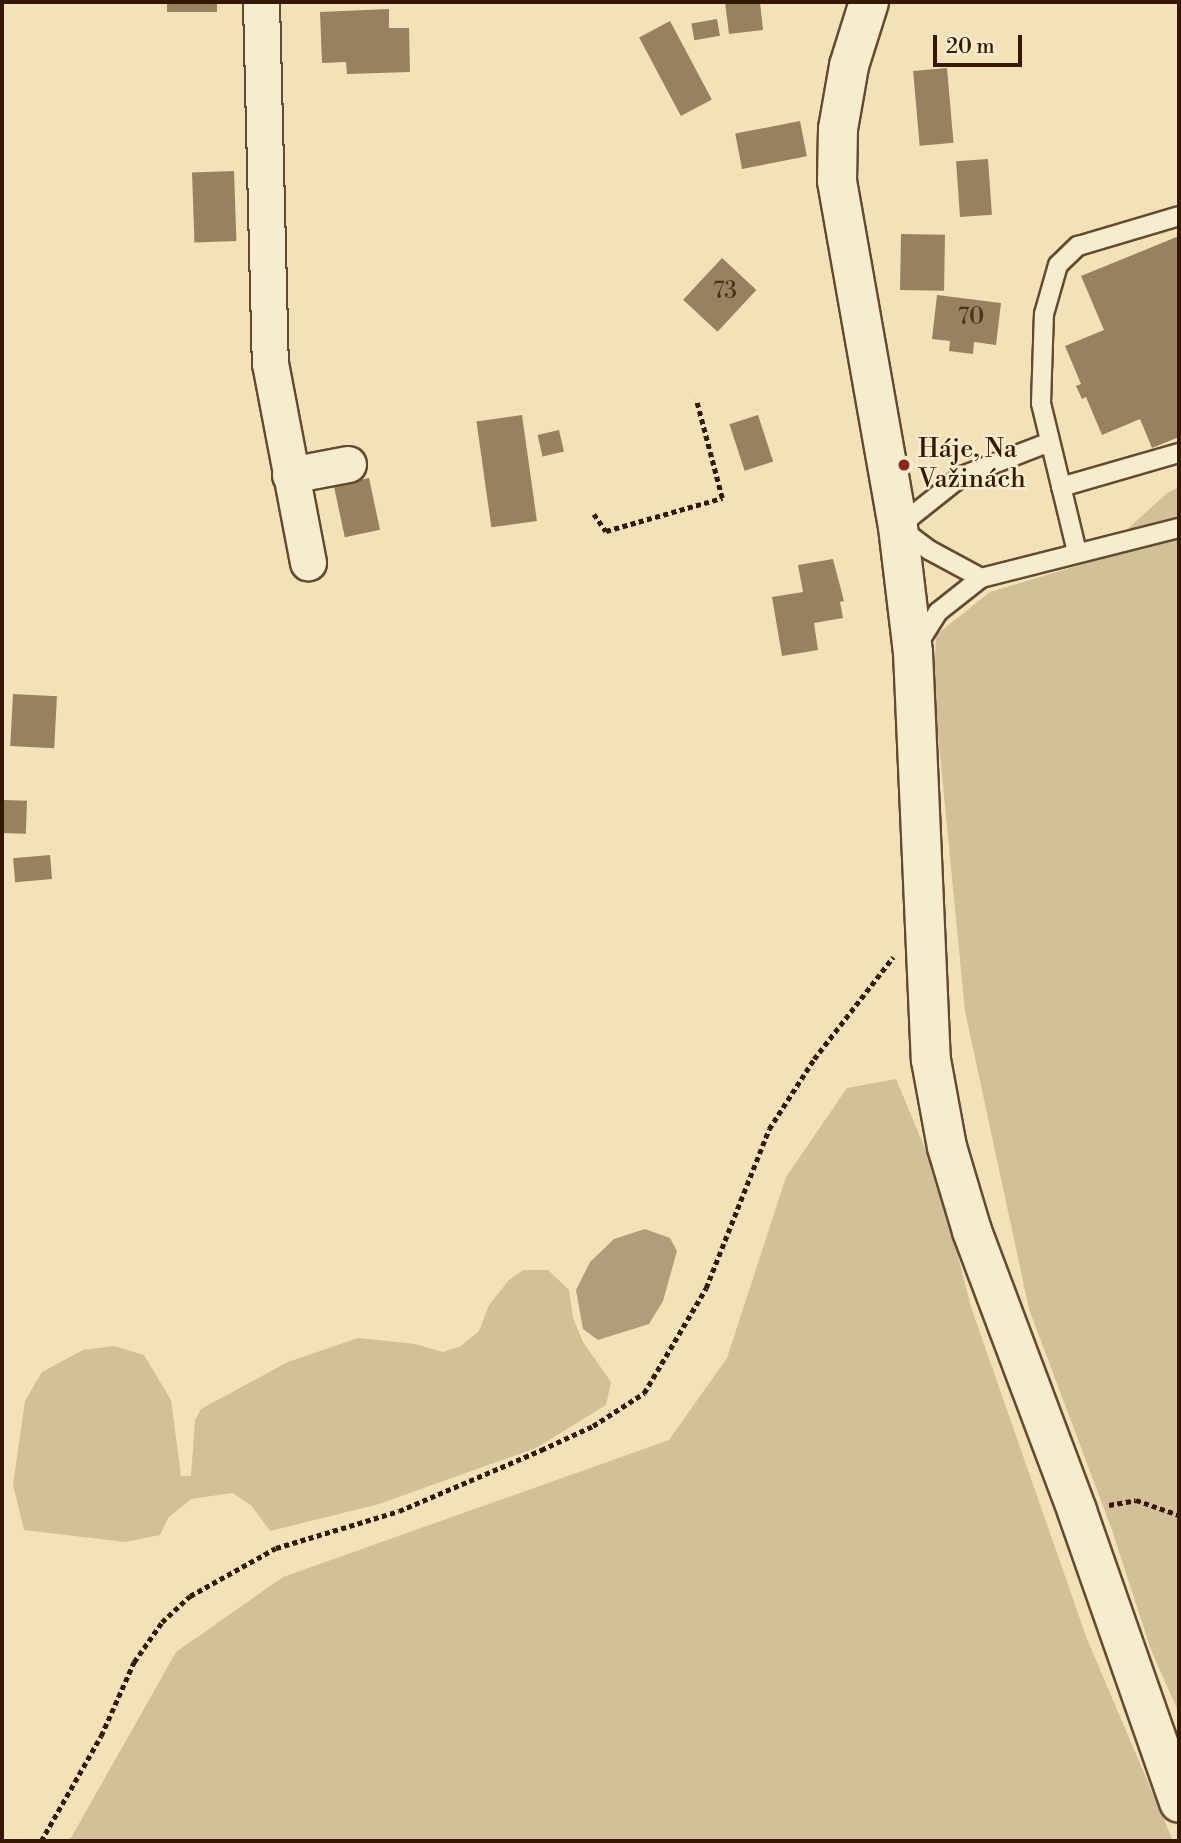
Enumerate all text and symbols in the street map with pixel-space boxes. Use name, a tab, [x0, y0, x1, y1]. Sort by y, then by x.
scale bar	[936, 21, 1025, 65]
text: 20 m	[946, 34, 995, 60]
house number: 73	[713, 277, 737, 305]
house number: 70	[958, 303, 984, 331]
place label: Háje, Na Važinách	[918, 434, 1026, 496]
marker: Háje, Na Važinách	[896, 457, 912, 473]

